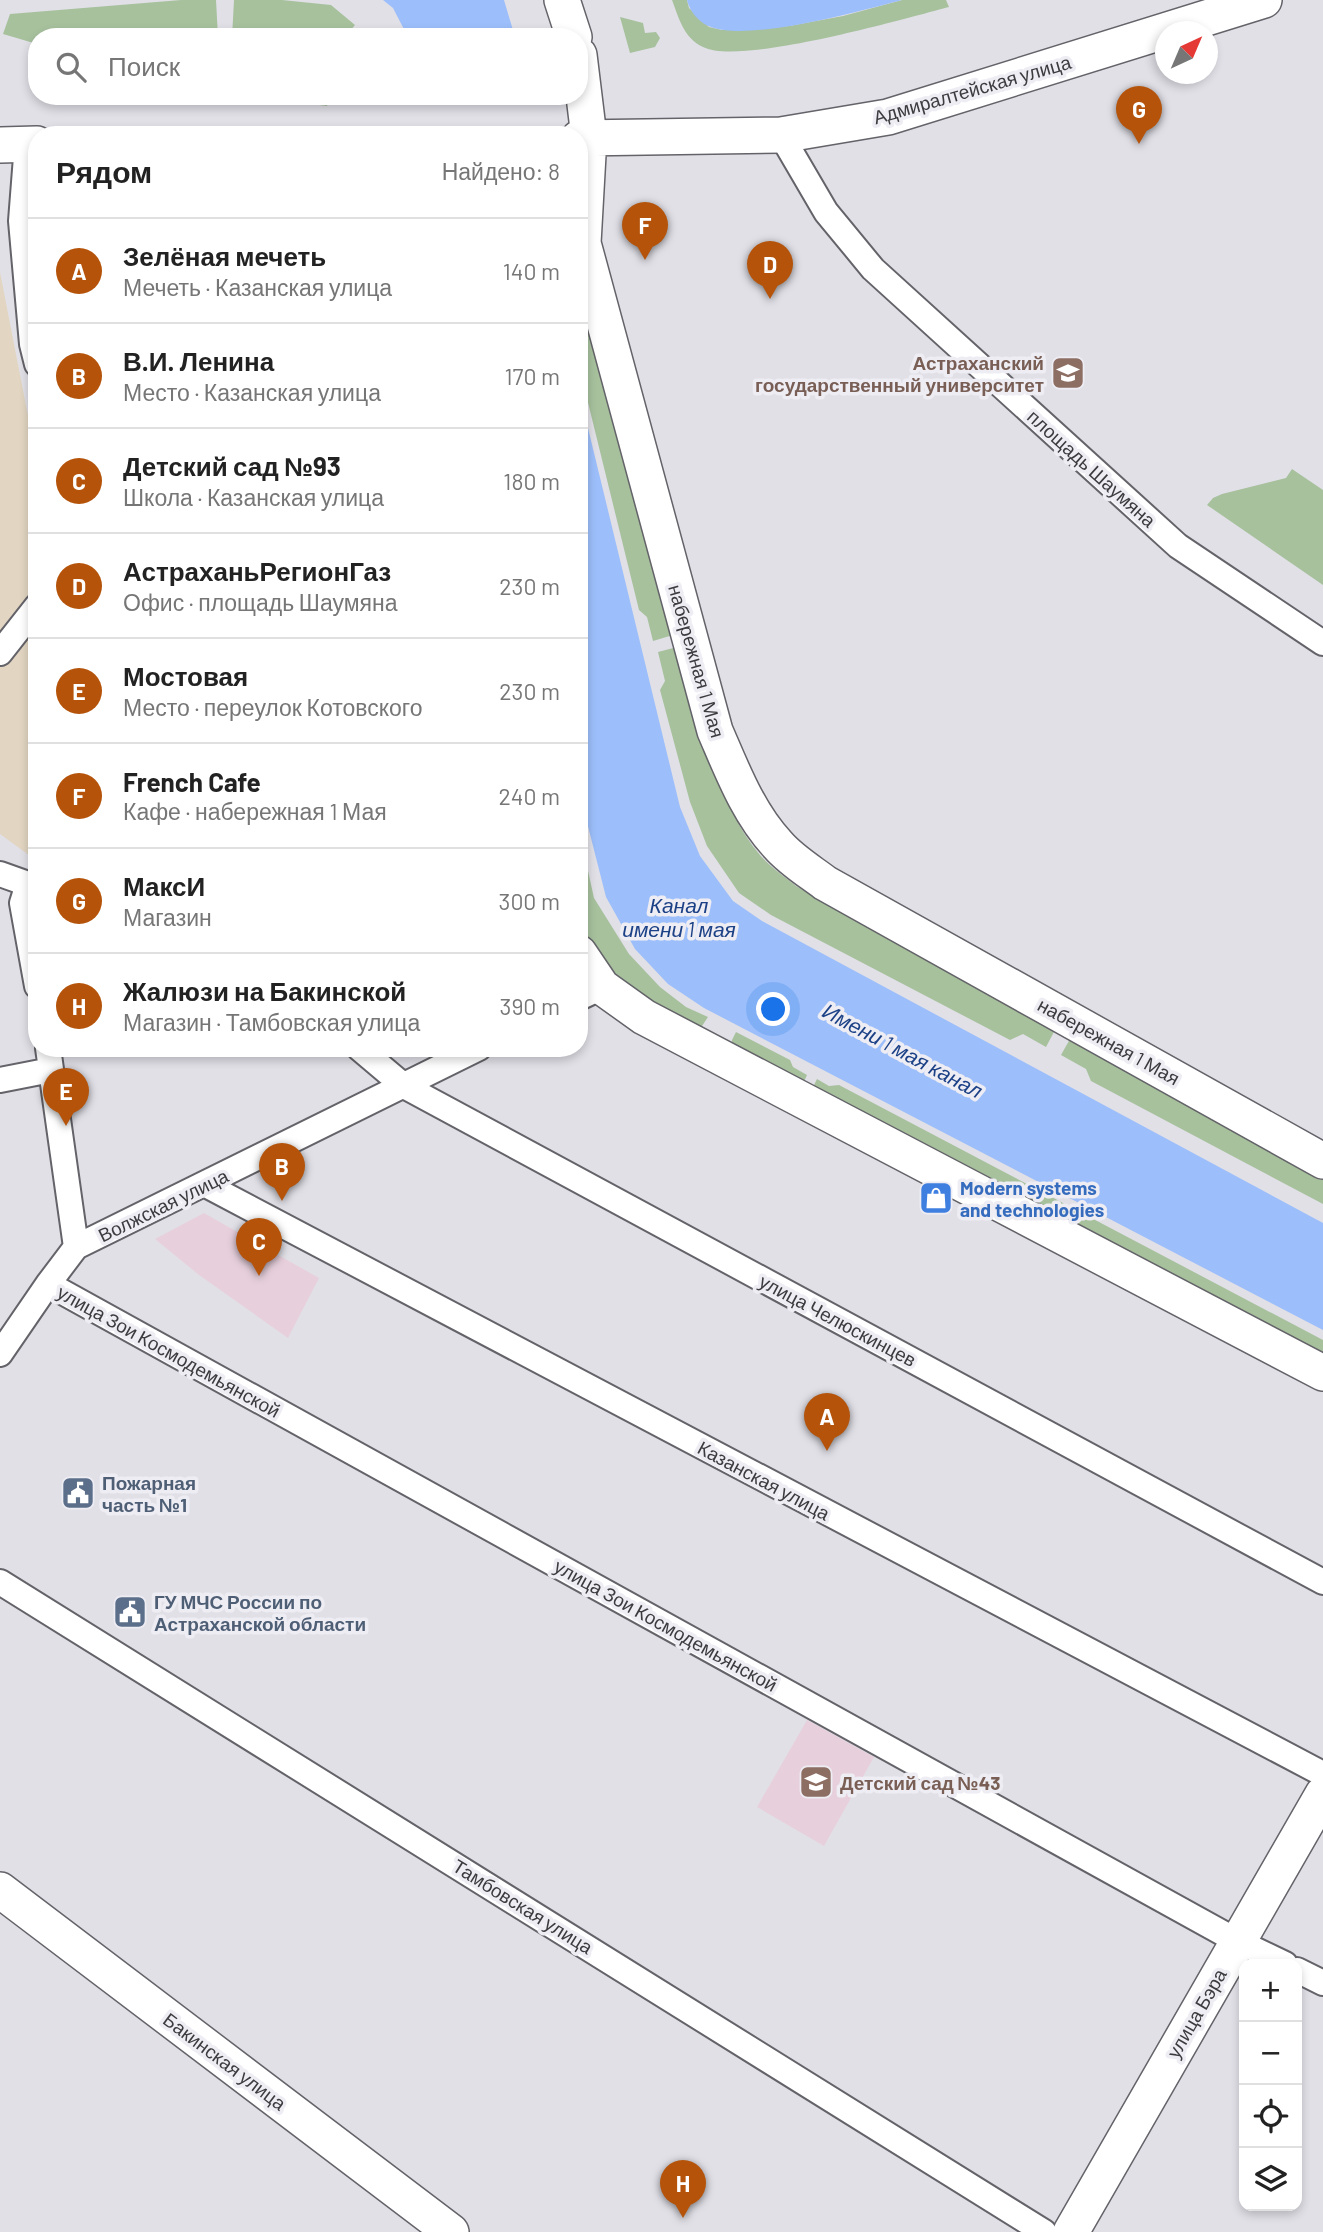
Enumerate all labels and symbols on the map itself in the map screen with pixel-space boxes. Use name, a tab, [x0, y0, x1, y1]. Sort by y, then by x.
north arrow	[1155, 21, 1218, 84]
street label: Адмиралтейская улица	[871, 50, 1074, 128]
pin: G	[1116, 86, 1162, 144]
pin: F	[622, 202, 668, 260]
pin: D	[747, 241, 793, 299]
place label: Астраханский государственный университет	[755, 351, 1044, 396]
school or university icon: Астраханский государственный университет	[1049, 354, 1087, 392]
street label: площадь Шаумяна	[1023, 404, 1161, 532]
street label: набережная 1 Мая	[664, 582, 730, 740]
water label: Канал имени 1 мая	[622, 892, 736, 941]
your location	[756, 992, 790, 1026]
street label: набережная 1 Мая	[1034, 993, 1184, 1089]
water label: Имени 1 мая канал	[819, 997, 987, 1103]
pin: E	[43, 1068, 89, 1126]
pin: B	[259, 1143, 305, 1201]
street label: Волжская улица	[94, 1163, 232, 1246]
place label: Modern systems and technologies	[960, 1176, 1104, 1221]
shop icon: Modern systems and technologies	[917, 1179, 955, 1217]
pin: C	[236, 1218, 282, 1276]
street label: улица Челюскинцев	[756, 1269, 920, 1371]
street label: улица Зои Космодемьянской	[53, 1280, 285, 1422]
pin: A	[804, 1393, 850, 1451]
street label: Казанская улица	[694, 1436, 834, 1525]
place label: Пожарная часть №1	[102, 1471, 196, 1516]
public building icon: Пожарная часть №1	[59, 1474, 97, 1512]
street label: улица Зои Космодемьянской	[550, 1554, 782, 1696]
place label: ГУ МЧС России по Астраханской области	[154, 1590, 366, 1635]
public building icon: ГУ МЧС России по Астраханской области	[111, 1593, 149, 1631]
school or university icon: Детский сад №43	[797, 1763, 835, 1801]
place label: Детский сад №43	[840, 1771, 1001, 1794]
street label: Тамбовская улица	[449, 1854, 598, 1959]
street label: улица Бэра	[1161, 1964, 1231, 2062]
street label: Бакинская улица	[159, 2007, 291, 2115]
pin: H	[660, 2160, 706, 2218]

